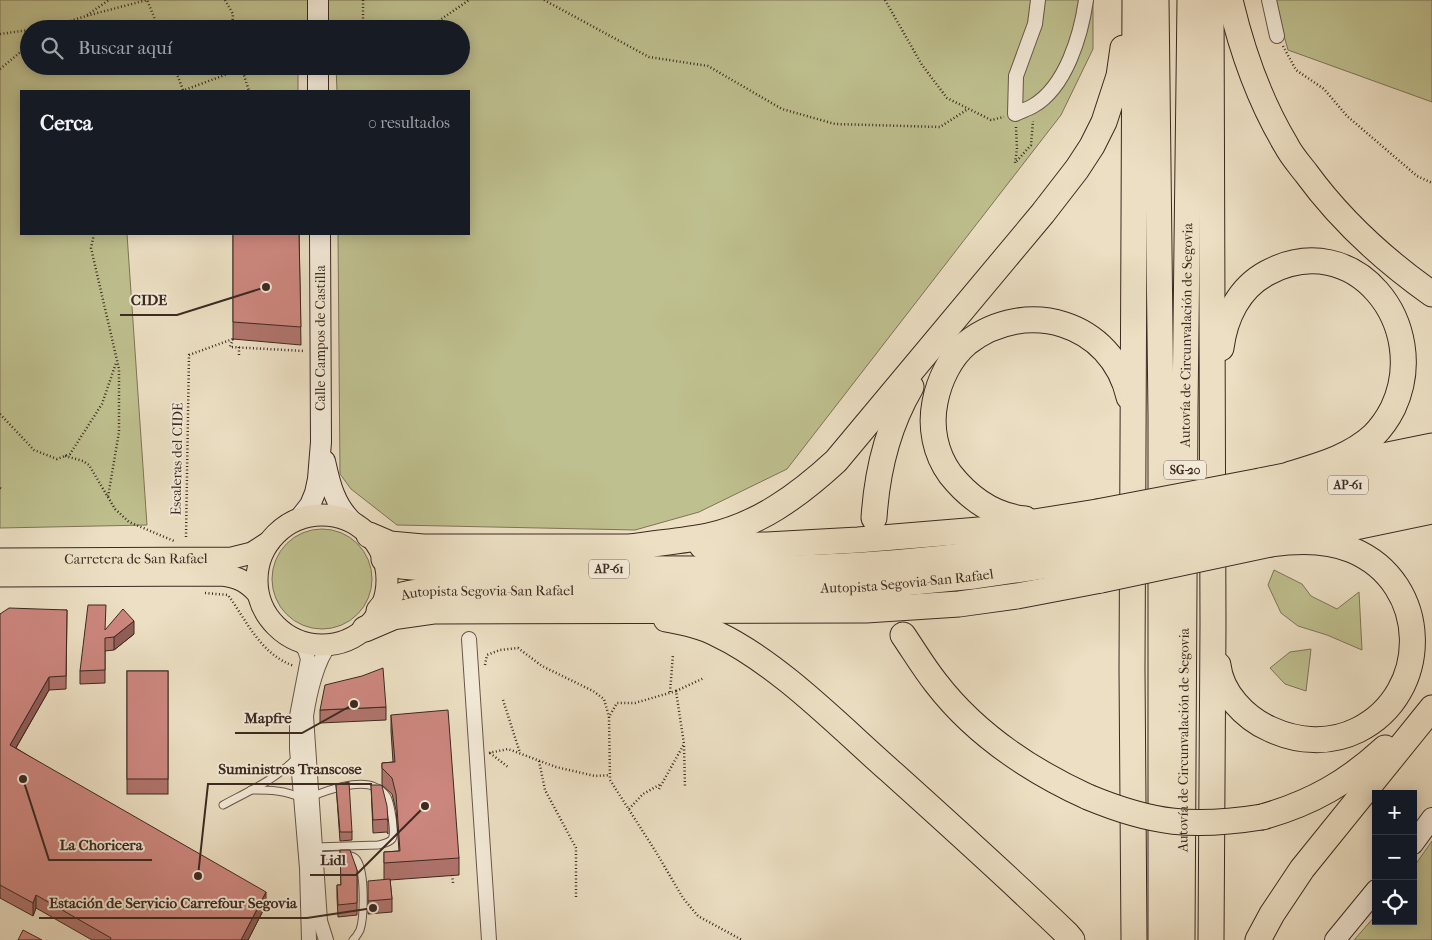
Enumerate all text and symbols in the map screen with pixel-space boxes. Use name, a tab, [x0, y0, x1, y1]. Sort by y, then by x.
search box	[20, 20, 470, 75]
icon: search	[38, 34, 66, 62]
text: Buscar aquí	[78, 37, 172, 59]
text: Cerca	[40, 111, 92, 135]
text: 0 resultados	[368, 113, 450, 132]
street label: Autovía de Circunvalación de Segovia	[1176, 222, 1196, 448]
street label: Calle Campos de Castilla	[312, 265, 329, 411]
callout: CIDE	[120, 285, 177, 315]
text: CIDE	[131, 291, 168, 309]
street label: Escaleras del CIDE	[168, 402, 186, 516]
road number: SG-20	[1164, 460, 1206, 480]
road number: AP-61	[1328, 476, 1368, 494]
street label: Carretera de San Rafael	[64, 550, 208, 567]
road number: AP-61	[589, 560, 629, 578]
street label: Autopista Segovia-San Rafael	[819, 565, 995, 596]
street label: Autopista Segovia-San Rafael	[398, 582, 574, 604]
street label: Autovía de Circunvalación de Segovia	[1174, 627, 1192, 853]
callout: Mapfre	[235, 703, 302, 733]
text: Mapfre	[243, 709, 292, 727]
callout: Suministros Transcose	[208, 754, 372, 784]
text: Suministros Transcose	[218, 760, 362, 778]
map controls	[1372, 790, 1417, 925]
button: +	[1372, 790, 1417, 835]
callout: La Choricera	[49, 830, 152, 860]
button: −	[1372, 835, 1417, 880]
text: La Choricera	[59, 836, 144, 854]
callout: Lidl	[310, 845, 356, 875]
text: Lidl	[320, 851, 347, 869]
button: locate	[1372, 880, 1417, 925]
callout: Estación de Servicio Carrefour Segovia	[39, 888, 307, 918]
text: Estación de Servicio Carrefour Segovia	[49, 894, 298, 912]

